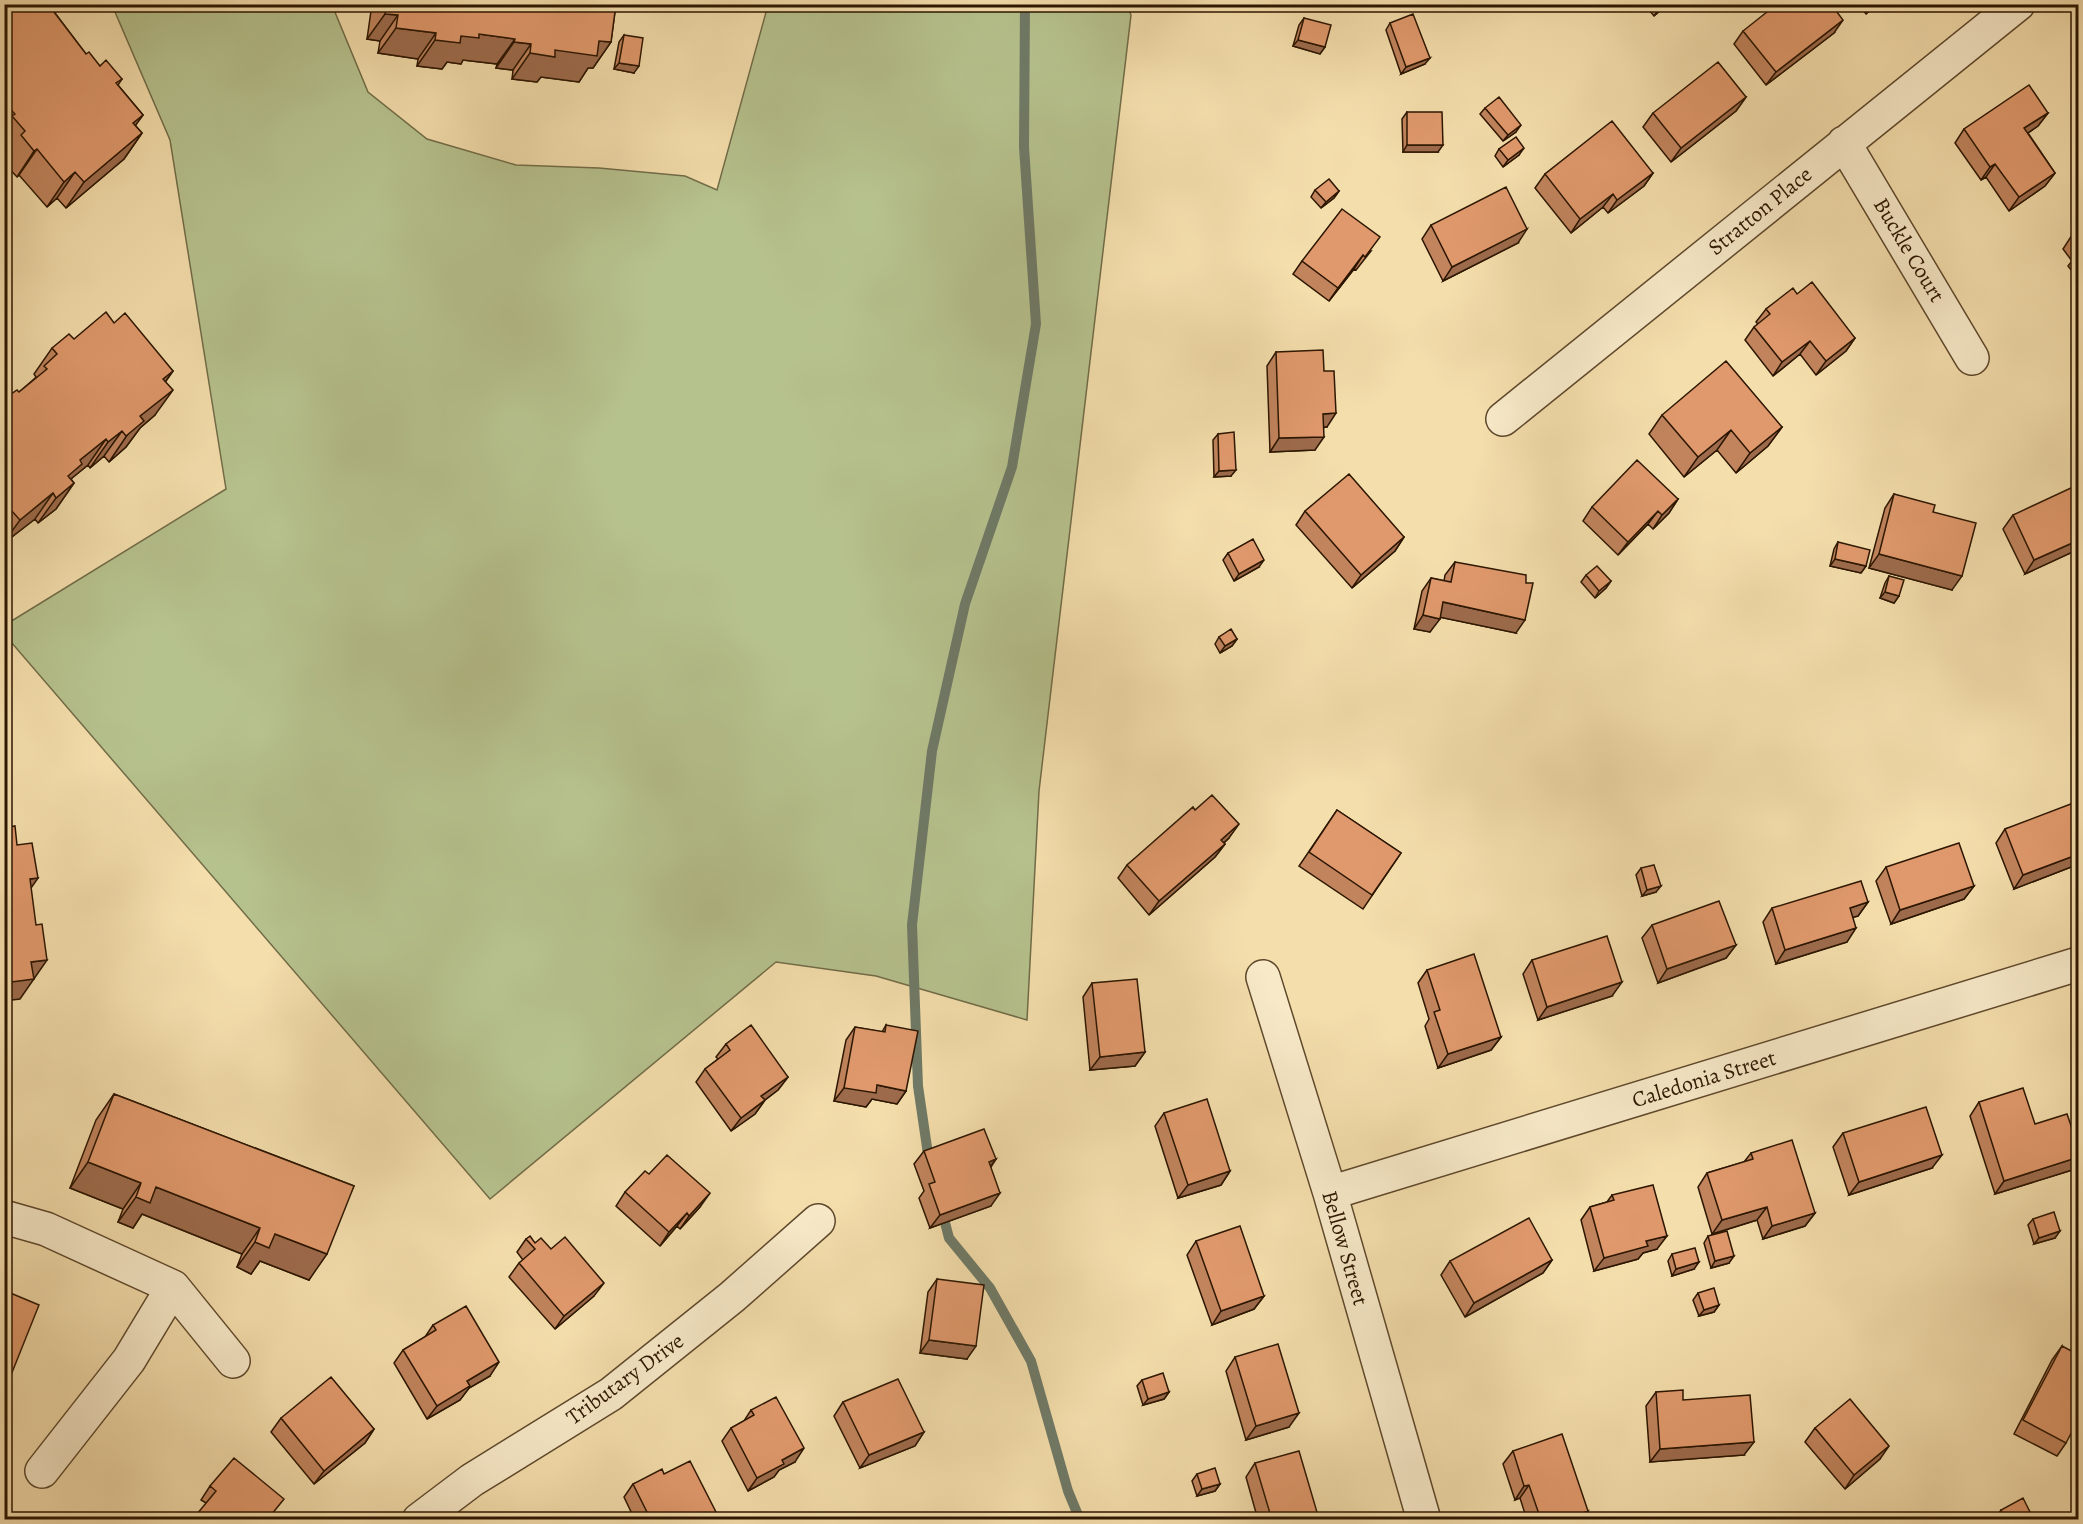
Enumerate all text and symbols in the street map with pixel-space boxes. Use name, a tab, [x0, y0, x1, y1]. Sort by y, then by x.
street label: Stratton Place	[1702, 160, 1818, 262]
street label: Buckle Court	[1866, 192, 1952, 308]
street label: Caledonia Street	[1628, 1043, 1780, 1115]
street label: Bellow Street	[1314, 1187, 1376, 1309]
street label: Tributary Drive	[560, 1326, 690, 1432]

